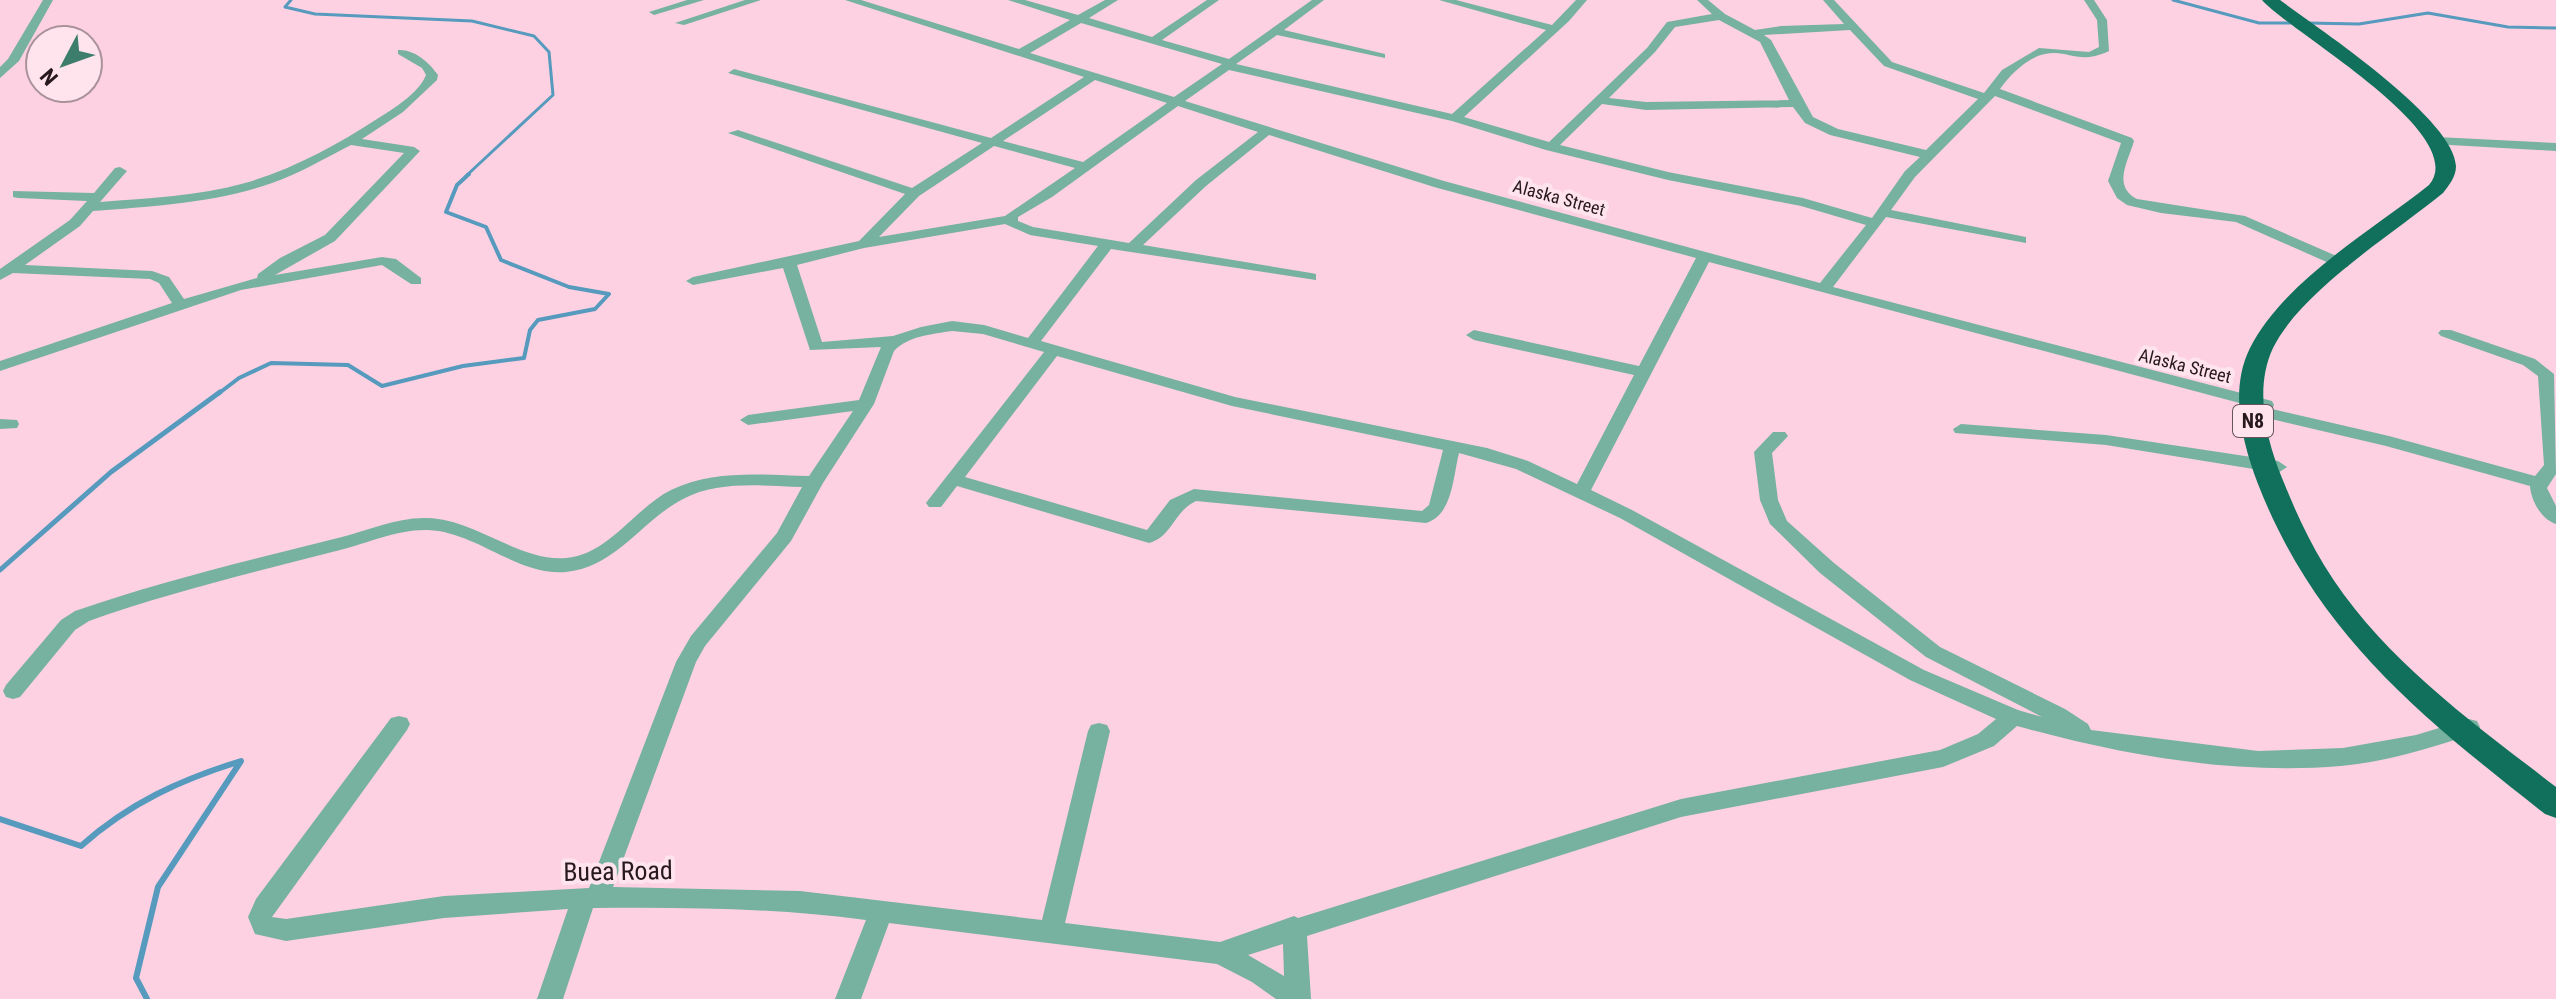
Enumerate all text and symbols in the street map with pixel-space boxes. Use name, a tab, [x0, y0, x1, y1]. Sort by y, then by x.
north arrow	[24, 24, 104, 104]
text: N	[35, 64, 63, 90]
street label: Alaska Street	[1511, 175, 1607, 220]
street label: Alaska Street	[2137, 344, 2233, 387]
road number: N8	[2233, 405, 2273, 437]
street label: Buea Road	[563, 855, 673, 887]

